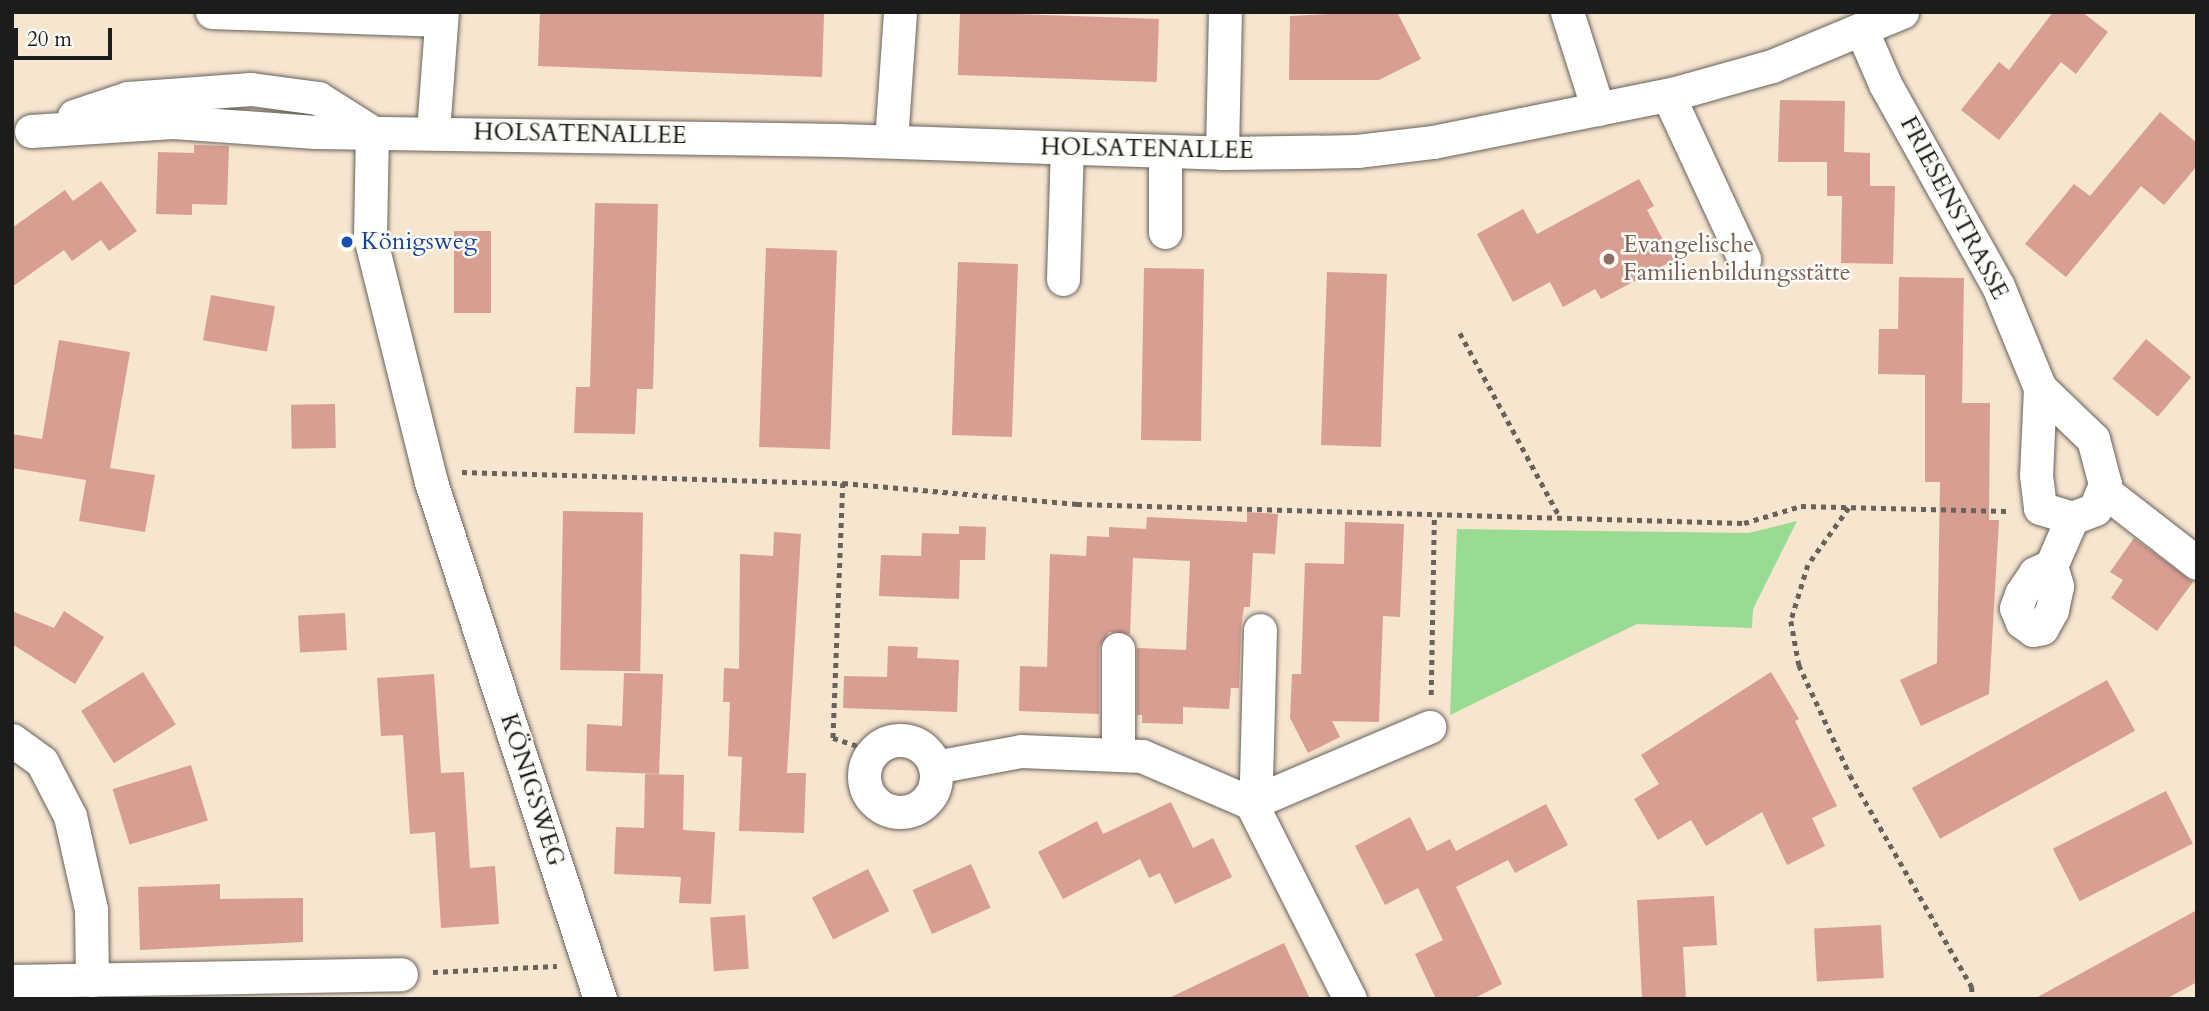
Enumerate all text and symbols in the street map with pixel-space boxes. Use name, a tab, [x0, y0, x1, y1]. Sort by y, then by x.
scale bar	[18, 14, 116, 58]
text: 20 m	[27, 25, 72, 54]
street label: FRIESENSTRASSE	[1894, 112, 2014, 304]
street label: HOLSATENALLEE	[473, 118, 687, 150]
street label: HOLSATENALLEE	[1040, 133, 1254, 165]
place label: Königsweg	[361, 228, 477, 256]
place label: Evangelische Familienbildungsstätte	[1623, 231, 1851, 287]
marker: Königsweg	[339, 234, 355, 250]
marker: Evangelische Familienbildungsstätte	[1601, 251, 1617, 267]
street label: KÖNIGSWEG	[494, 710, 570, 870]

